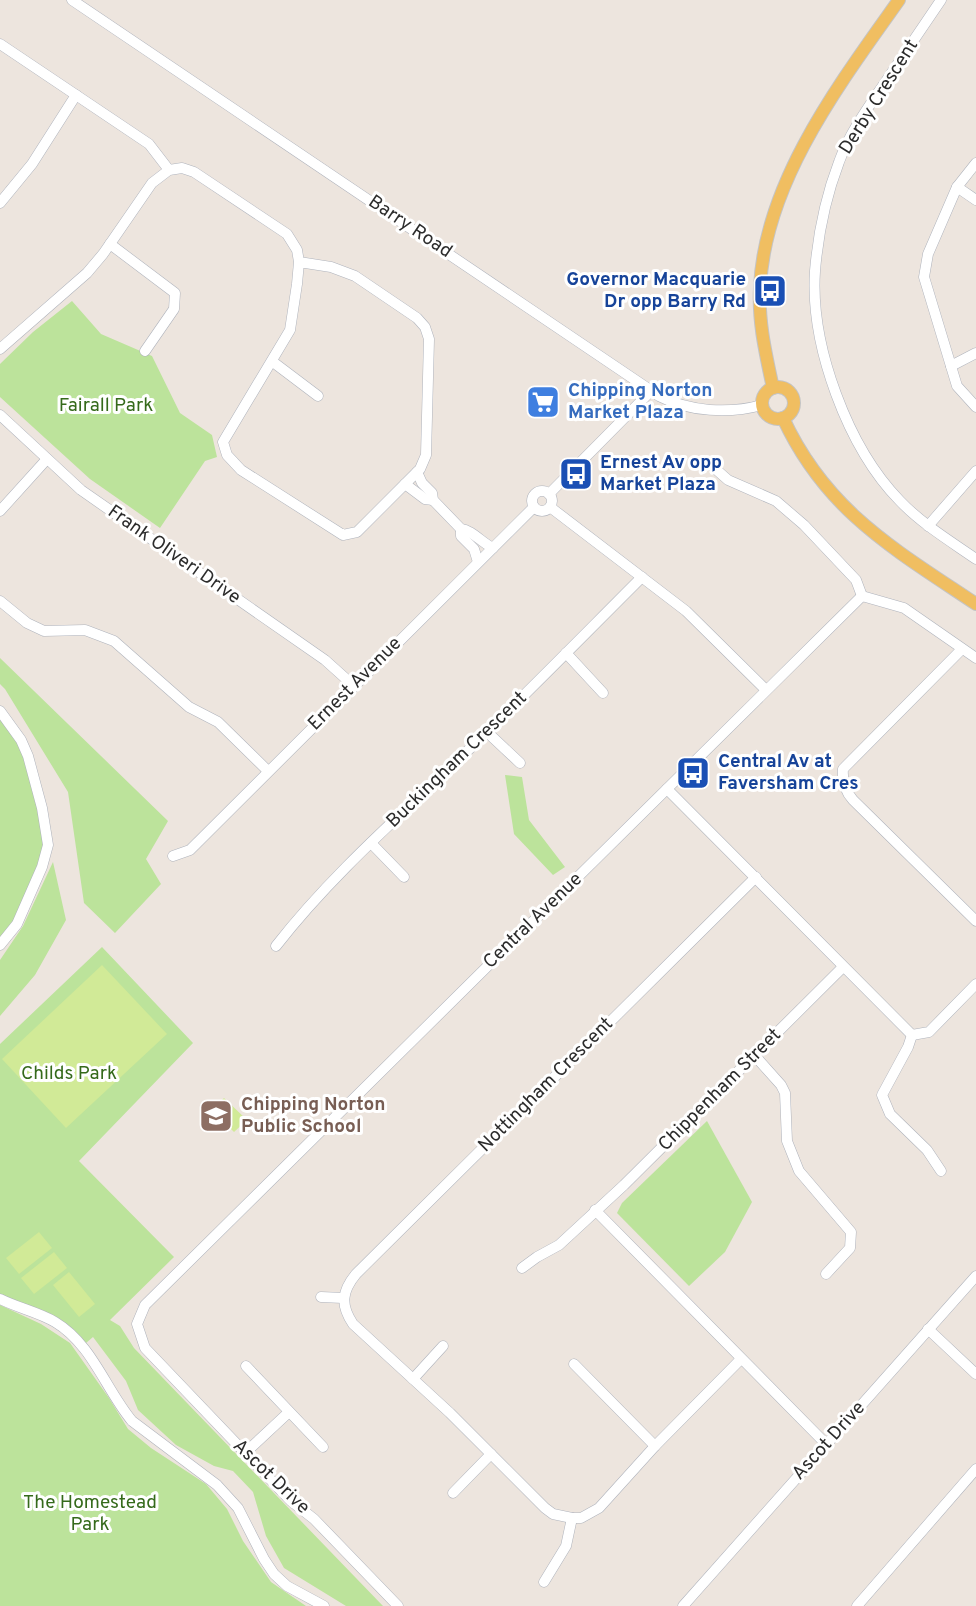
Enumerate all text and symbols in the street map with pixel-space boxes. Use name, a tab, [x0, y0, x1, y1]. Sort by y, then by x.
street label: Derby Crescent	[834, 35, 924, 159]
street label: Barry Road	[363, 190, 457, 264]
place label: Governor Macquarie Dr opp Barry Rd	[566, 268, 746, 314]
bus stop icon: Governor Macquarie Dr opp Barry Rd	[751, 272, 789, 310]
place label: Chipping Norton Market Plaza	[568, 379, 712, 425]
supermarket icon: Chipping Norton Market Plaza	[524, 383, 562, 421]
park label: Fairall Park	[59, 394, 153, 418]
place label: Ernest Av opp Market Plaza	[600, 451, 722, 497]
bus stop icon: Ernest Av opp Market Plaza	[557, 455, 595, 493]
street label: Frank Oliveri Drive	[103, 500, 245, 610]
street label: Ernest Avenue	[303, 632, 407, 736]
street label: Buckingham Crescent	[382, 687, 532, 833]
place label: Central Av at Faversham Cres	[718, 750, 859, 796]
bus stop icon: Central Av at Faversham Cres	[674, 754, 712, 792]
street label: Central Avenue	[478, 868, 588, 974]
street label: Nottingham Crescent	[473, 1012, 619, 1158]
street label: Chippenham Street	[653, 1023, 787, 1157]
park label: Childs Park	[21, 1062, 117, 1086]
place label: Chipping Norton Public School	[241, 1093, 385, 1139]
school or university icon: Chipping Norton Public School	[197, 1097, 235, 1135]
street label: Ascot Drive	[787, 1396, 871, 1486]
street label: Ascot Drive	[227, 1434, 315, 1520]
park label: The Homestead Park	[23, 1491, 157, 1537]

